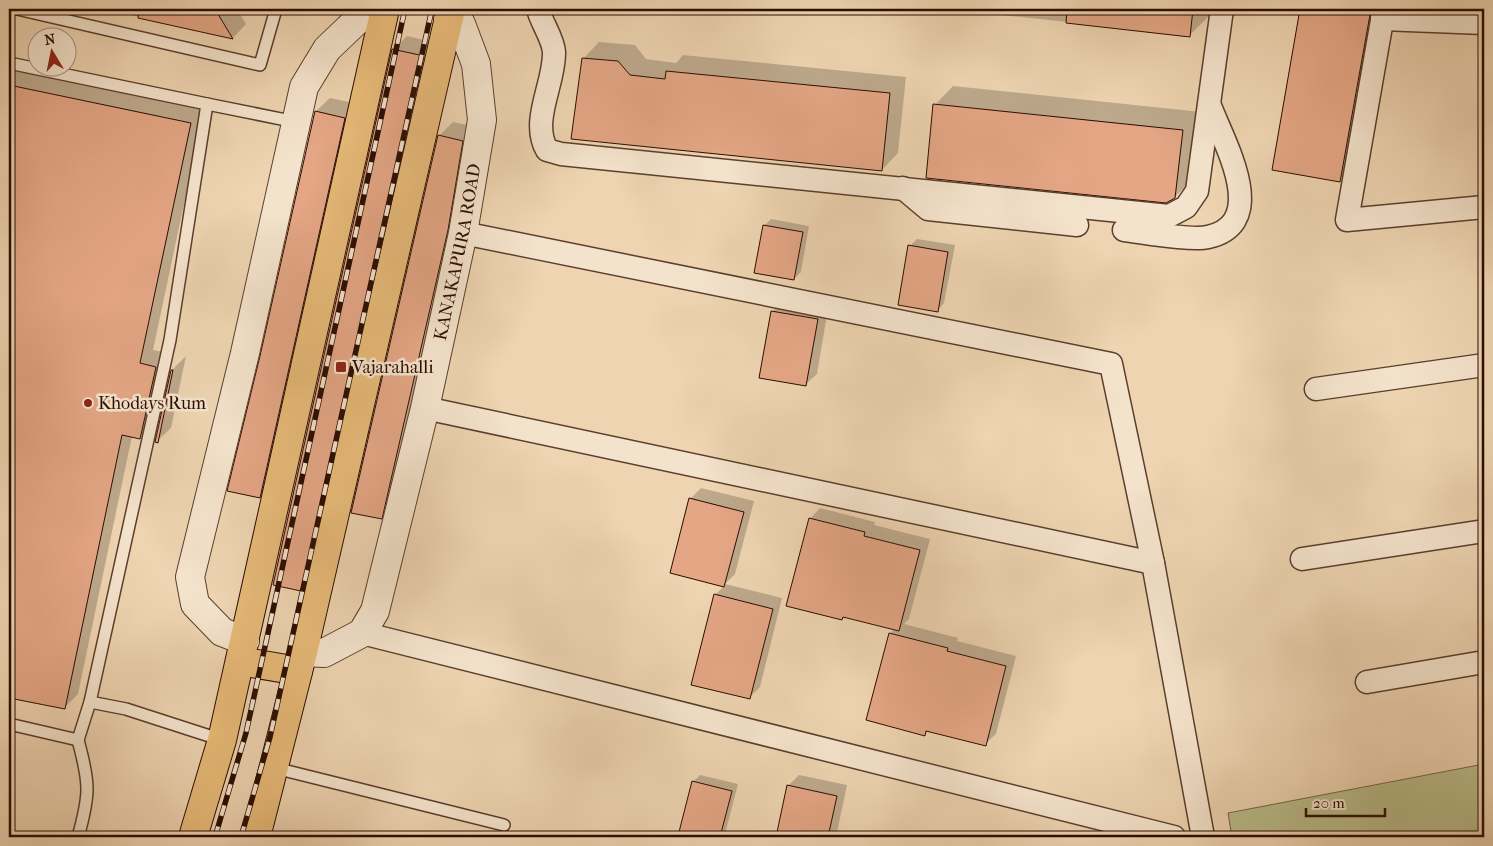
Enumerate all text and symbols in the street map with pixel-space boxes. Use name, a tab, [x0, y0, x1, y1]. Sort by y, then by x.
north arrow	[28, 28, 78, 78]
text: N	[43, 30, 57, 49]
street label: KANAKAPURA ROAD	[429, 162, 485, 342]
place label: Vajarahalli	[351, 357, 434, 378]
marker: Vajarahalli	[334, 360, 348, 374]
place label: Khodays Rum	[98, 393, 206, 414]
marker: Khodays Rum	[82, 397, 94, 409]
scale bar	[1306, 786, 1384, 818]
text: 20 m	[1313, 794, 1345, 812]

